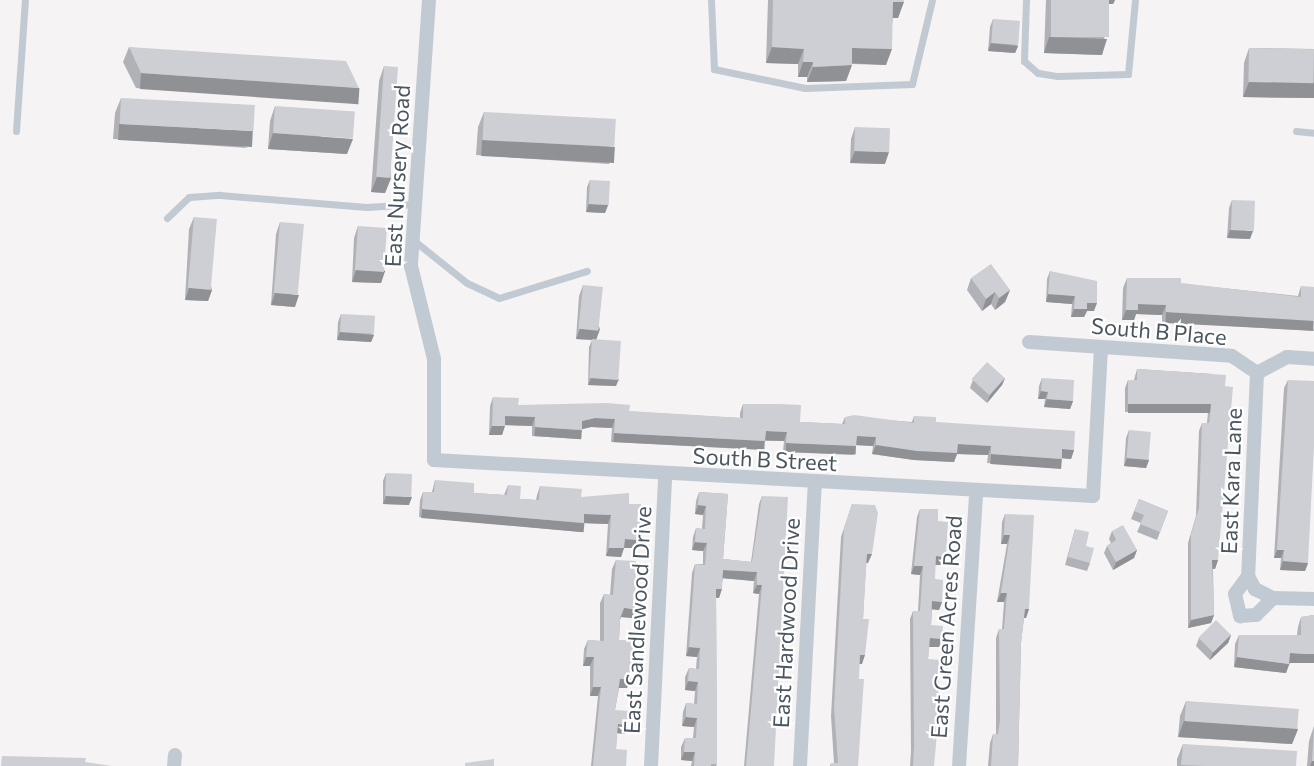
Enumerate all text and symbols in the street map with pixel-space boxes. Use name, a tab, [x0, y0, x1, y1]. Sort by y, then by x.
street label: East Nursery Road	[379, 84, 415, 268]
street label: South B Place	[1090, 312, 1228, 350]
street label: East Kara Lane	[1215, 407, 1247, 555]
street label: South B Street	[692, 442, 838, 476]
street label: East Sandlewood Drive	[618, 505, 656, 735]
street label: East Green Acres Road	[925, 515, 967, 739]
street label: East Hardwood Drive	[767, 517, 805, 729]

